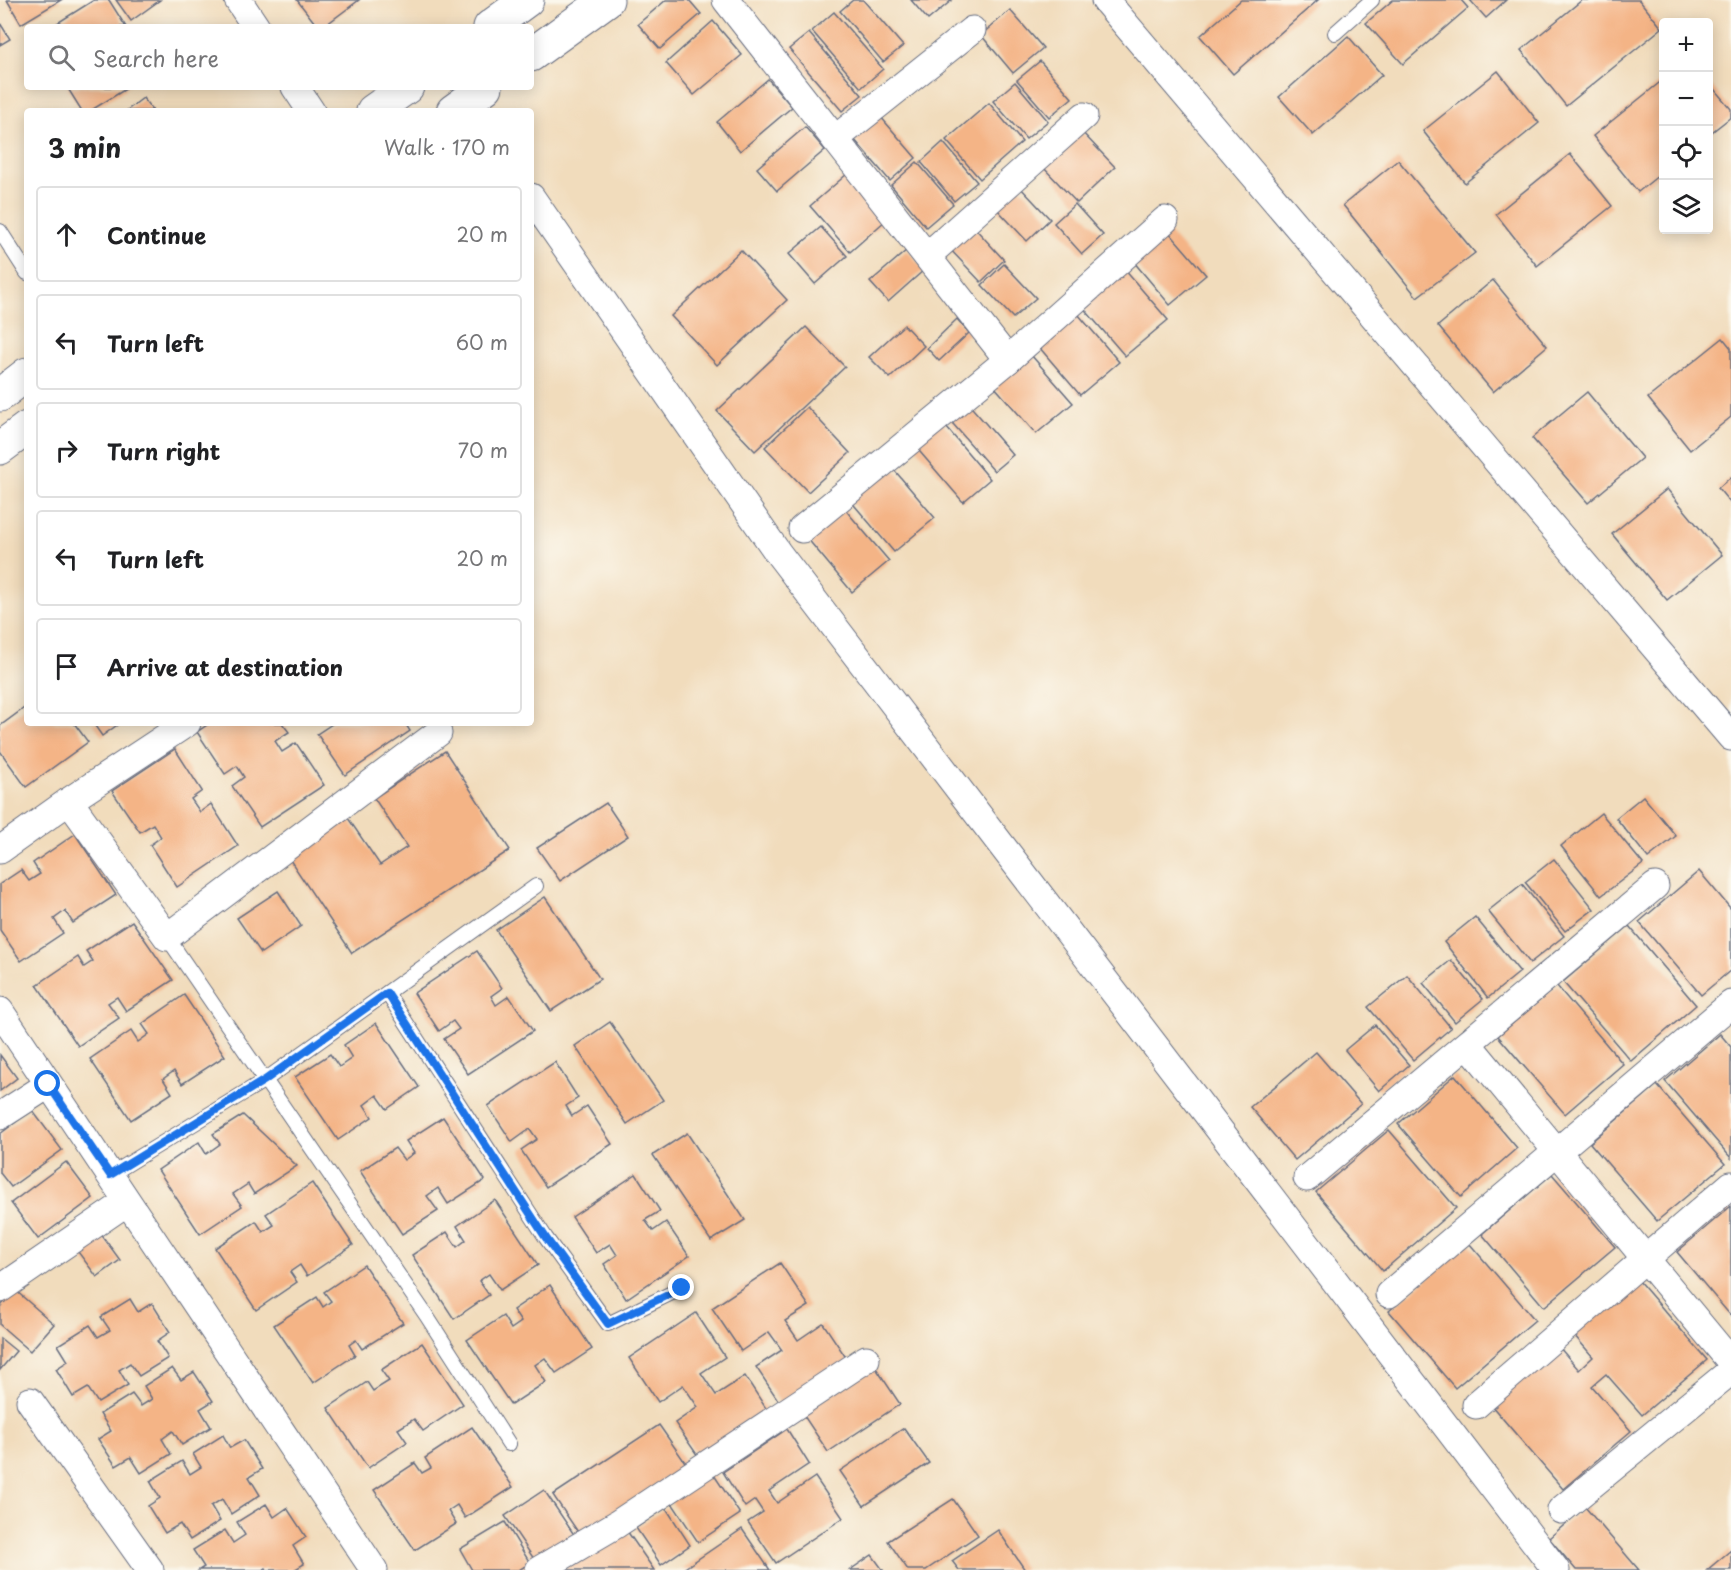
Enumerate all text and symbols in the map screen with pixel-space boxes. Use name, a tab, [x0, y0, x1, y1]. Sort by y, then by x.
map controls	[1659, 18, 1713, 234]
button: +	[1659, 18, 1713, 72]
search box	[24, 24, 534, 90]
icon: search	[45, 41, 78, 74]
text: Search here	[93, 41, 219, 74]
button: −	[1659, 72, 1713, 126]
button: locate	[1659, 126, 1713, 180]
text: 3 min	[48, 128, 121, 167]
text: Walk · 170 m	[384, 132, 510, 162]
button: layers	[1659, 180, 1713, 234]
icon: ahead	[50, 218, 83, 251]
text: Continue	[107, 218, 206, 251]
text: 20 m	[456, 219, 508, 249]
icon: left	[50, 326, 83, 359]
text: Turn left	[107, 326, 204, 359]
text: 60 m	[456, 327, 508, 357]
icon: right	[50, 434, 83, 467]
text: Turn right	[107, 434, 220, 467]
text: 70 m	[458, 435, 508, 465]
icon: left	[50, 542, 83, 575]
text: Turn left	[107, 542, 204, 575]
text: 20 m	[456, 543, 508, 573]
icon: arrive	[50, 650, 83, 683]
text: Arrive at destination	[107, 650, 343, 683]
route start	[34, 1070, 60, 1096]
route end	[668, 1274, 694, 1300]

